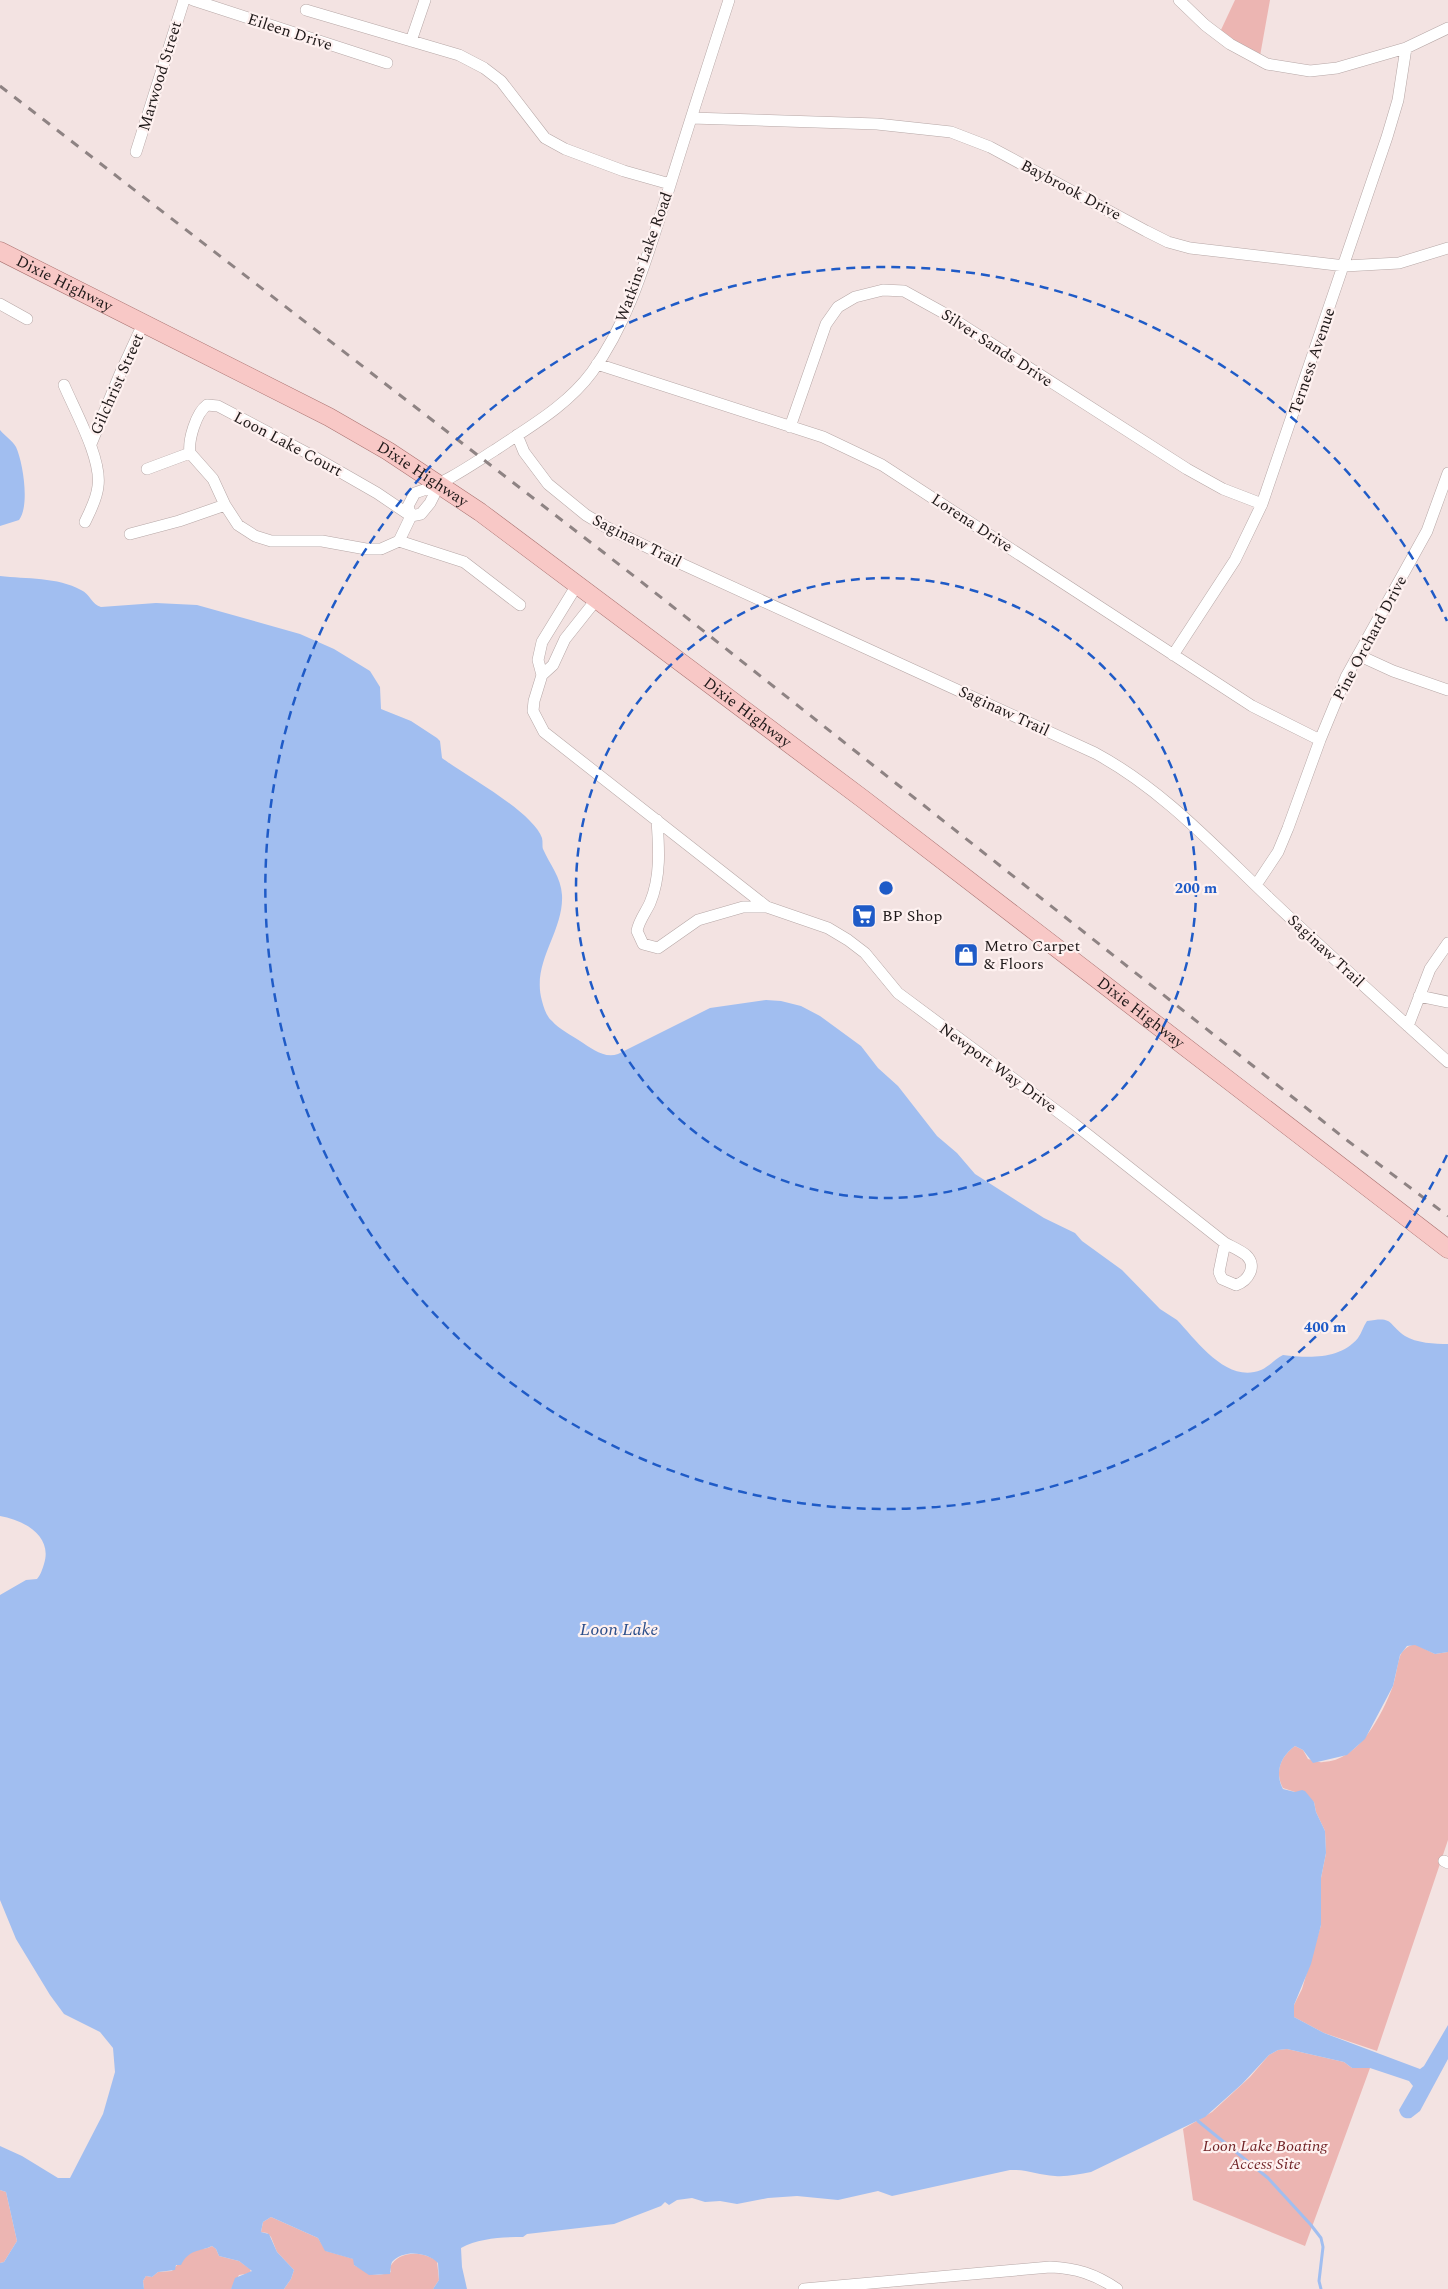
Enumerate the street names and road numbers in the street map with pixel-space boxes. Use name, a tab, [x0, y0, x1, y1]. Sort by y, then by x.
street label: Eileen Drive	[244, 7, 336, 57]
street label: Marwood Street	[132, 18, 188, 134]
street label: Baybrook Drive	[1016, 153, 1126, 227]
street label: Watkins Lake Road	[609, 188, 679, 325]
street label: Dixie Highway	[12, 249, 118, 318]
street label: Silver Sands Drive	[936, 303, 1058, 393]
street label: Terness Avenue	[1282, 304, 1342, 418]
street label: Gilchrist Street	[84, 329, 150, 439]
street label: Loon Lake Court	[229, 405, 347, 483]
street label: Dixie Highway	[372, 435, 474, 514]
street label: Lorena Drive	[926, 488, 1018, 558]
street label: Saginaw Trail	[588, 508, 686, 574]
street label: Pine Orchard Drive	[1327, 571, 1413, 705]
street label: Dixie Highway	[698, 671, 798, 754]
street label: Saginaw Trail	[955, 679, 1053, 743]
street label: Saginaw Trail	[1282, 909, 1370, 993]
street label: Dixie Highway	[1092, 971, 1191, 1055]
street label: Newport Way Drive	[934, 1017, 1062, 1119]

